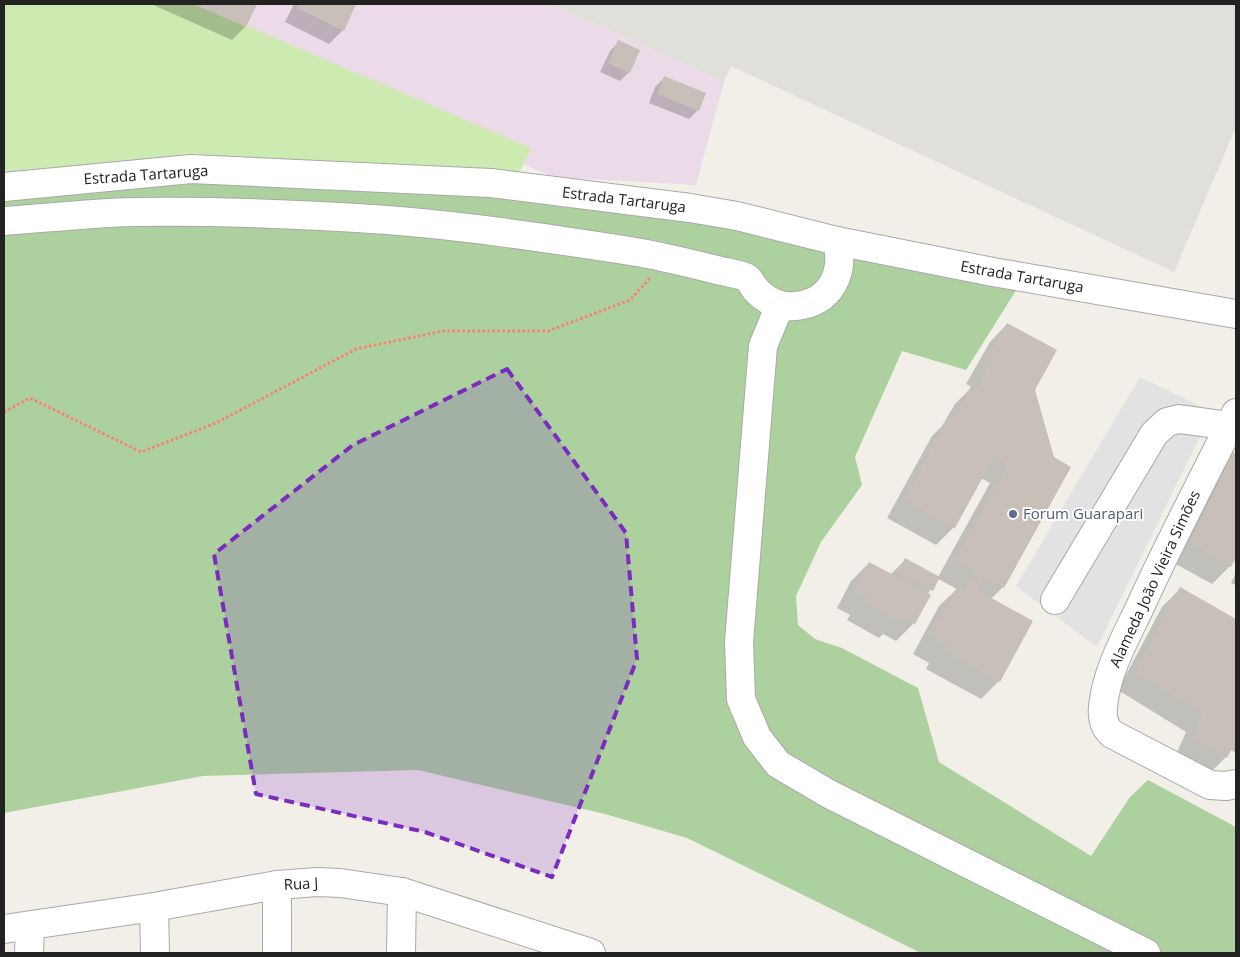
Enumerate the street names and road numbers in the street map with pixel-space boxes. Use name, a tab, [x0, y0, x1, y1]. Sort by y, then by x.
street label: Estrada Tartaruga	[83, 160, 209, 188]
street label: Estrada Tartaruga	[561, 181, 687, 217]
street label: Estrada Tartaruga	[959, 255, 1085, 297]
street label: Alameda João Vieira Simões	[1104, 487, 1204, 670]
street label: Rua J	[283, 872, 319, 894]

